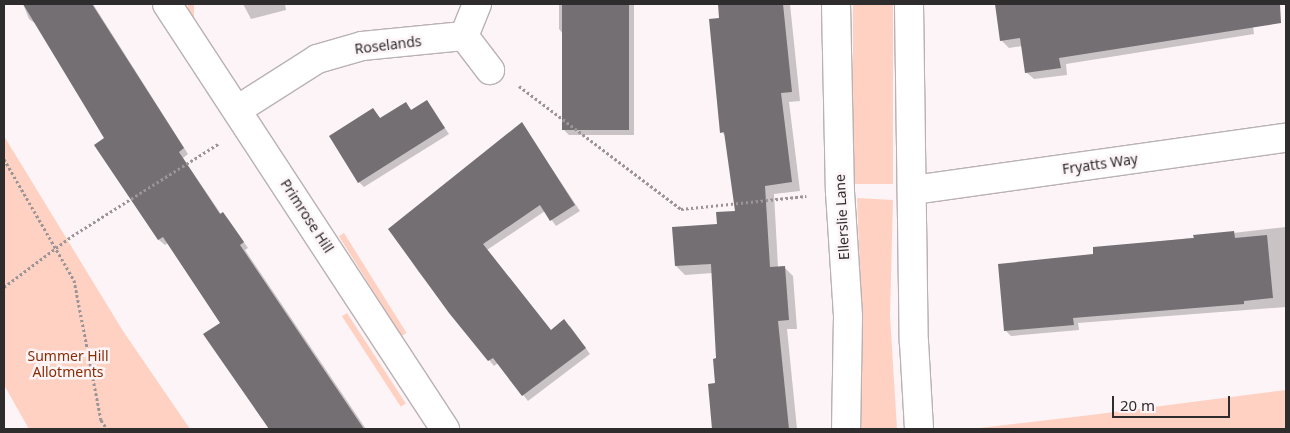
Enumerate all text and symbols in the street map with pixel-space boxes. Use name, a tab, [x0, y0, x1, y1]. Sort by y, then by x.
street label: Roselands	[354, 33, 422, 57]
street label: Fryatts Way	[1061, 150, 1139, 178]
street label: Ellerslie Lane	[831, 174, 853, 260]
street label: Primrose Hill	[277, 176, 337, 256]
park label: Summer Hill Allotments	[27, 348, 109, 381]
scale bar	[1115, 386, 1232, 418]
text: 20 m	[1120, 395, 1155, 415]

